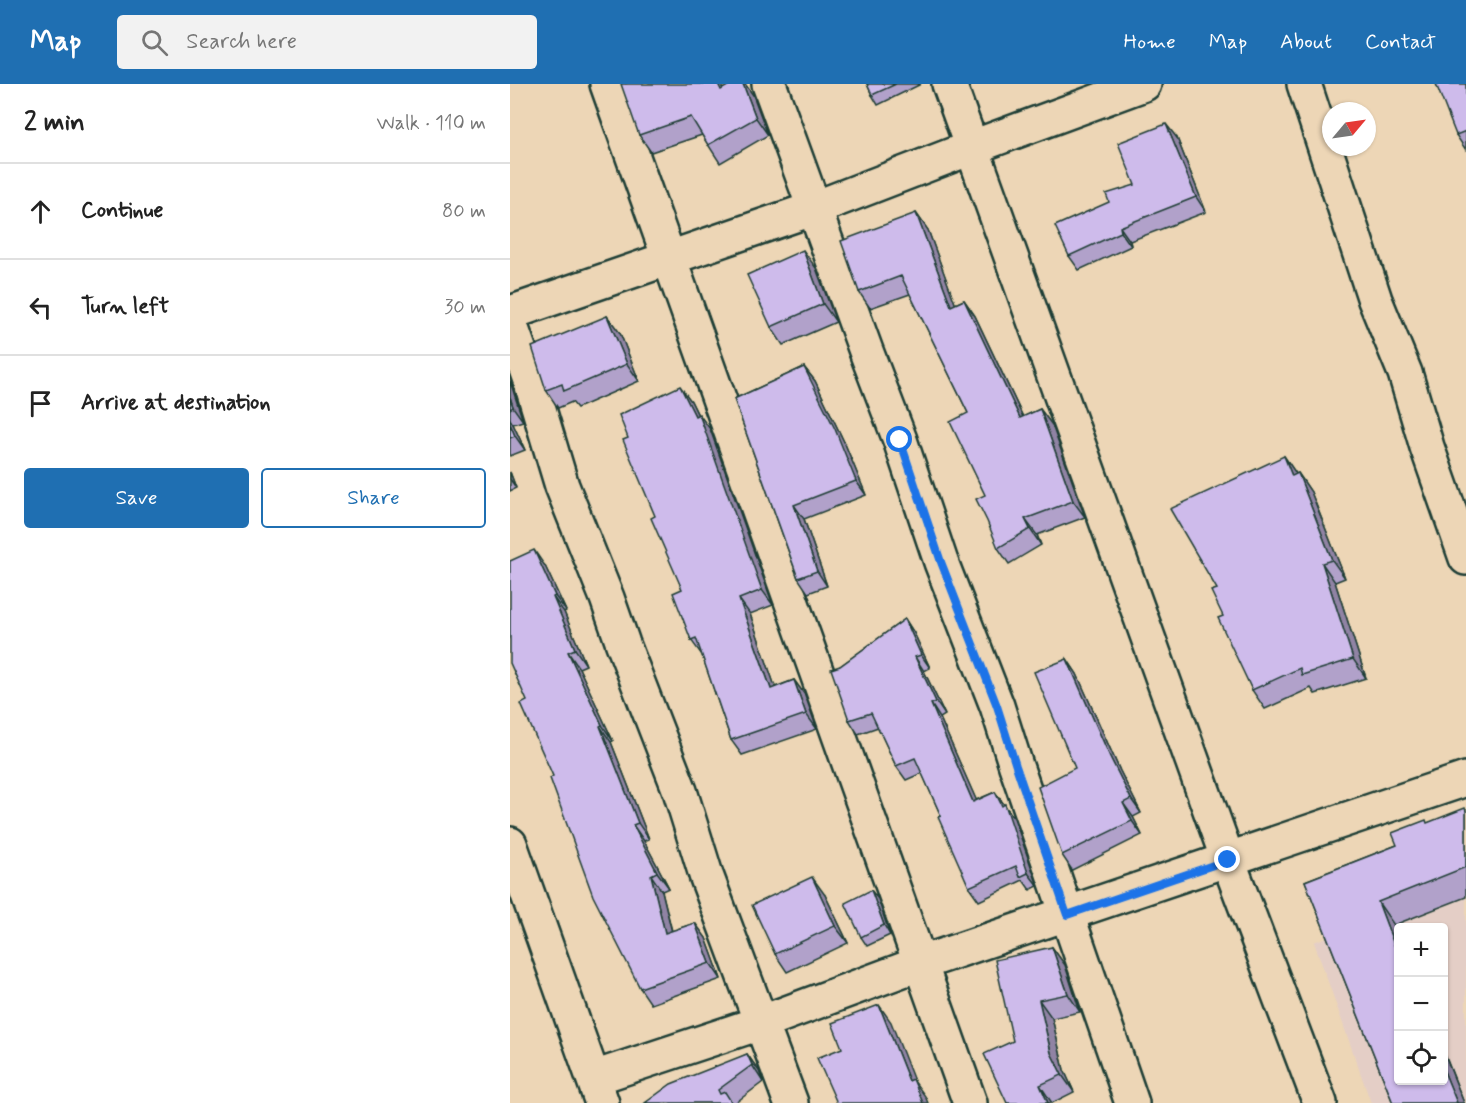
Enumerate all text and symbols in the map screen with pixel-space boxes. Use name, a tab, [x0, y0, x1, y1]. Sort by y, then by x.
search box	[117, 15, 537, 69]
text: Map	[30, 24, 81, 61]
icon: search	[138, 26, 171, 59]
text: Search here	[186, 28, 297, 56]
text: Home	[1124, 28, 1176, 56]
text: Map	[1209, 28, 1247, 56]
text: About	[1280, 28, 1332, 56]
text: Contact	[1365, 28, 1436, 56]
north arrow	[1322, 102, 1376, 156]
text: 2 min	[24, 106, 85, 140]
text: Walk · 110 m	[377, 110, 486, 137]
icon: ahead	[24, 195, 57, 228]
text: Continue	[81, 197, 163, 225]
text: 80 m	[442, 198, 486, 225]
icon: left	[24, 291, 57, 324]
text: Turn left	[81, 293, 169, 321]
text: 30 m	[444, 294, 486, 321]
icon: arrive	[24, 387, 57, 420]
text: Arrive at destination	[81, 389, 271, 417]
route start	[886, 426, 912, 452]
button: Save	[24, 468, 249, 528]
button: Share	[261, 468, 486, 528]
route end	[1214, 846, 1240, 872]
map controls	[1394, 923, 1448, 1085]
button: +	[1394, 923, 1448, 977]
button: −	[1394, 977, 1448, 1031]
button: locate	[1394, 1031, 1448, 1085]

